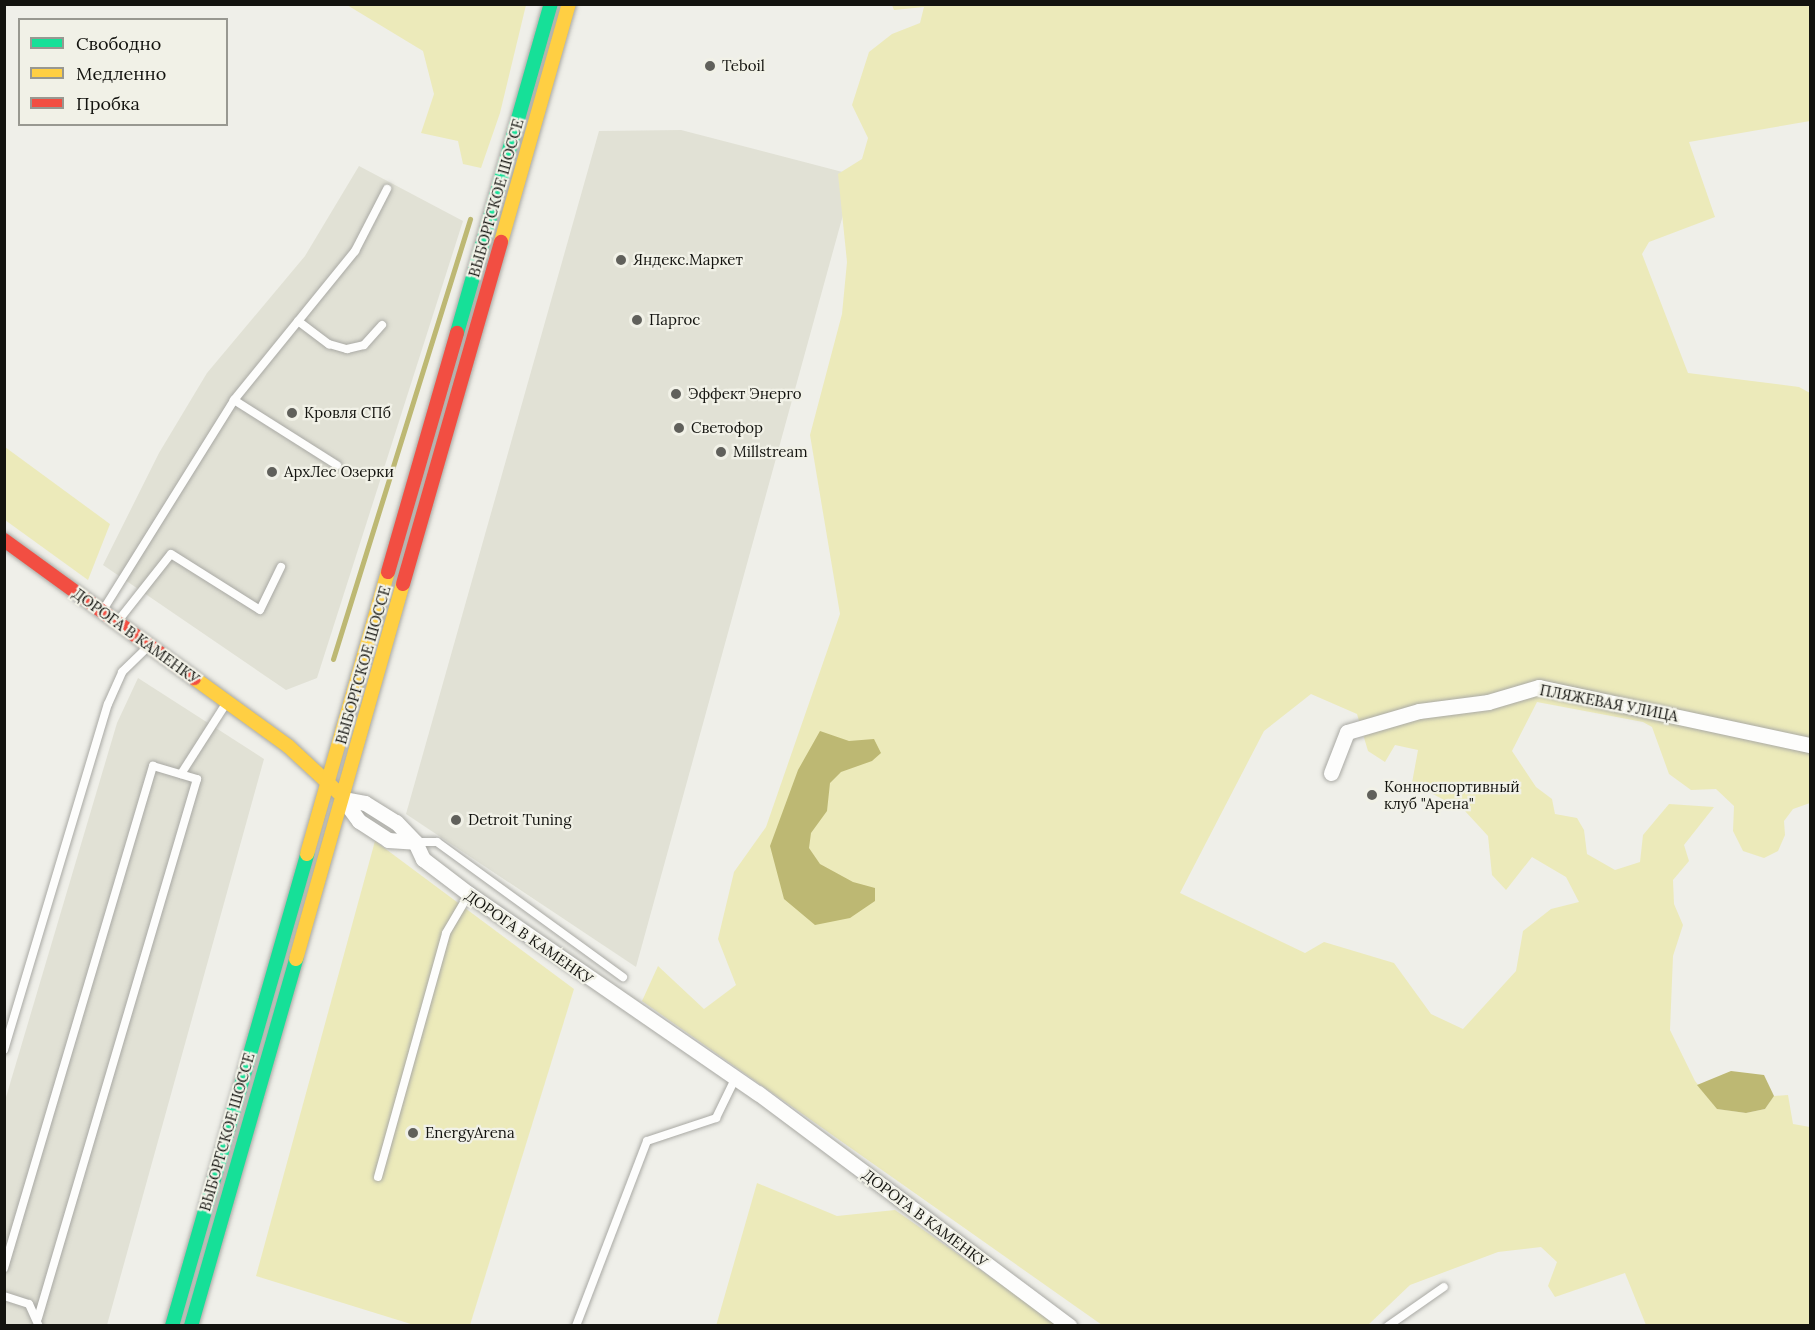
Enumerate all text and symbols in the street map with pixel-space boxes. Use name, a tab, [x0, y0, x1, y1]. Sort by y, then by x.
legend	[18, 18, 228, 126]
text: Свободно	[76, 32, 161, 55]
place label: Teboil	[722, 57, 765, 75]
marker: Teboil	[703, 59, 717, 73]
text: Медленно	[76, 62, 166, 85]
text: Пробка	[76, 92, 140, 115]
street label: ВЫБОРГСКОЕ ШОССЕ	[465, 117, 527, 279]
place label: Яндекс.Маркет	[633, 251, 743, 269]
marker: Яндекс.Маркет	[614, 253, 628, 267]
place label: Паргос	[649, 311, 700, 329]
marker: Паргос	[630, 313, 644, 327]
place label: Эффект Энерго	[688, 385, 802, 403]
marker: Эффект Энерго	[669, 387, 683, 401]
place label: Кровля СПб	[304, 404, 391, 422]
marker: Кровля СПб	[285, 406, 299, 420]
place label: Светофор	[691, 419, 763, 437]
marker: Светофор	[672, 421, 686, 435]
place label: Millstream	[733, 443, 808, 461]
marker: Millstream	[714, 445, 728, 459]
place label: АрхЛес Озерки	[284, 463, 394, 481]
marker: АрхЛес Озерки	[265, 465, 279, 479]
street label: ДОРОГА В КАМЕНКУ	[69, 584, 203, 688]
street label: ВЫБОРГСКОЕ ШОССЕ	[332, 584, 394, 746]
street label: ПЛЯЖЕВАЯ УЛИЦА	[1538, 681, 1680, 725]
place label: Конноспортивный клуб "Арена"	[1384, 777, 1520, 812]
marker: Конноспортивный клуб "Арена"	[1365, 788, 1379, 802]
place label: Detroit Tuning	[468, 811, 571, 829]
marker: Detroit Tuning	[449, 813, 463, 827]
street label: ДОРОГА В КАМЕНКУ	[462, 886, 596, 988]
street label: ВЫБОРГСКОЕ ШОССЕ	[196, 1051, 258, 1213]
place label: EnergyArena	[425, 1124, 515, 1142]
marker: EnergyArena	[406, 1126, 420, 1140]
street label: ДОРОГА В КАМЕНКУ	[859, 1165, 991, 1271]

